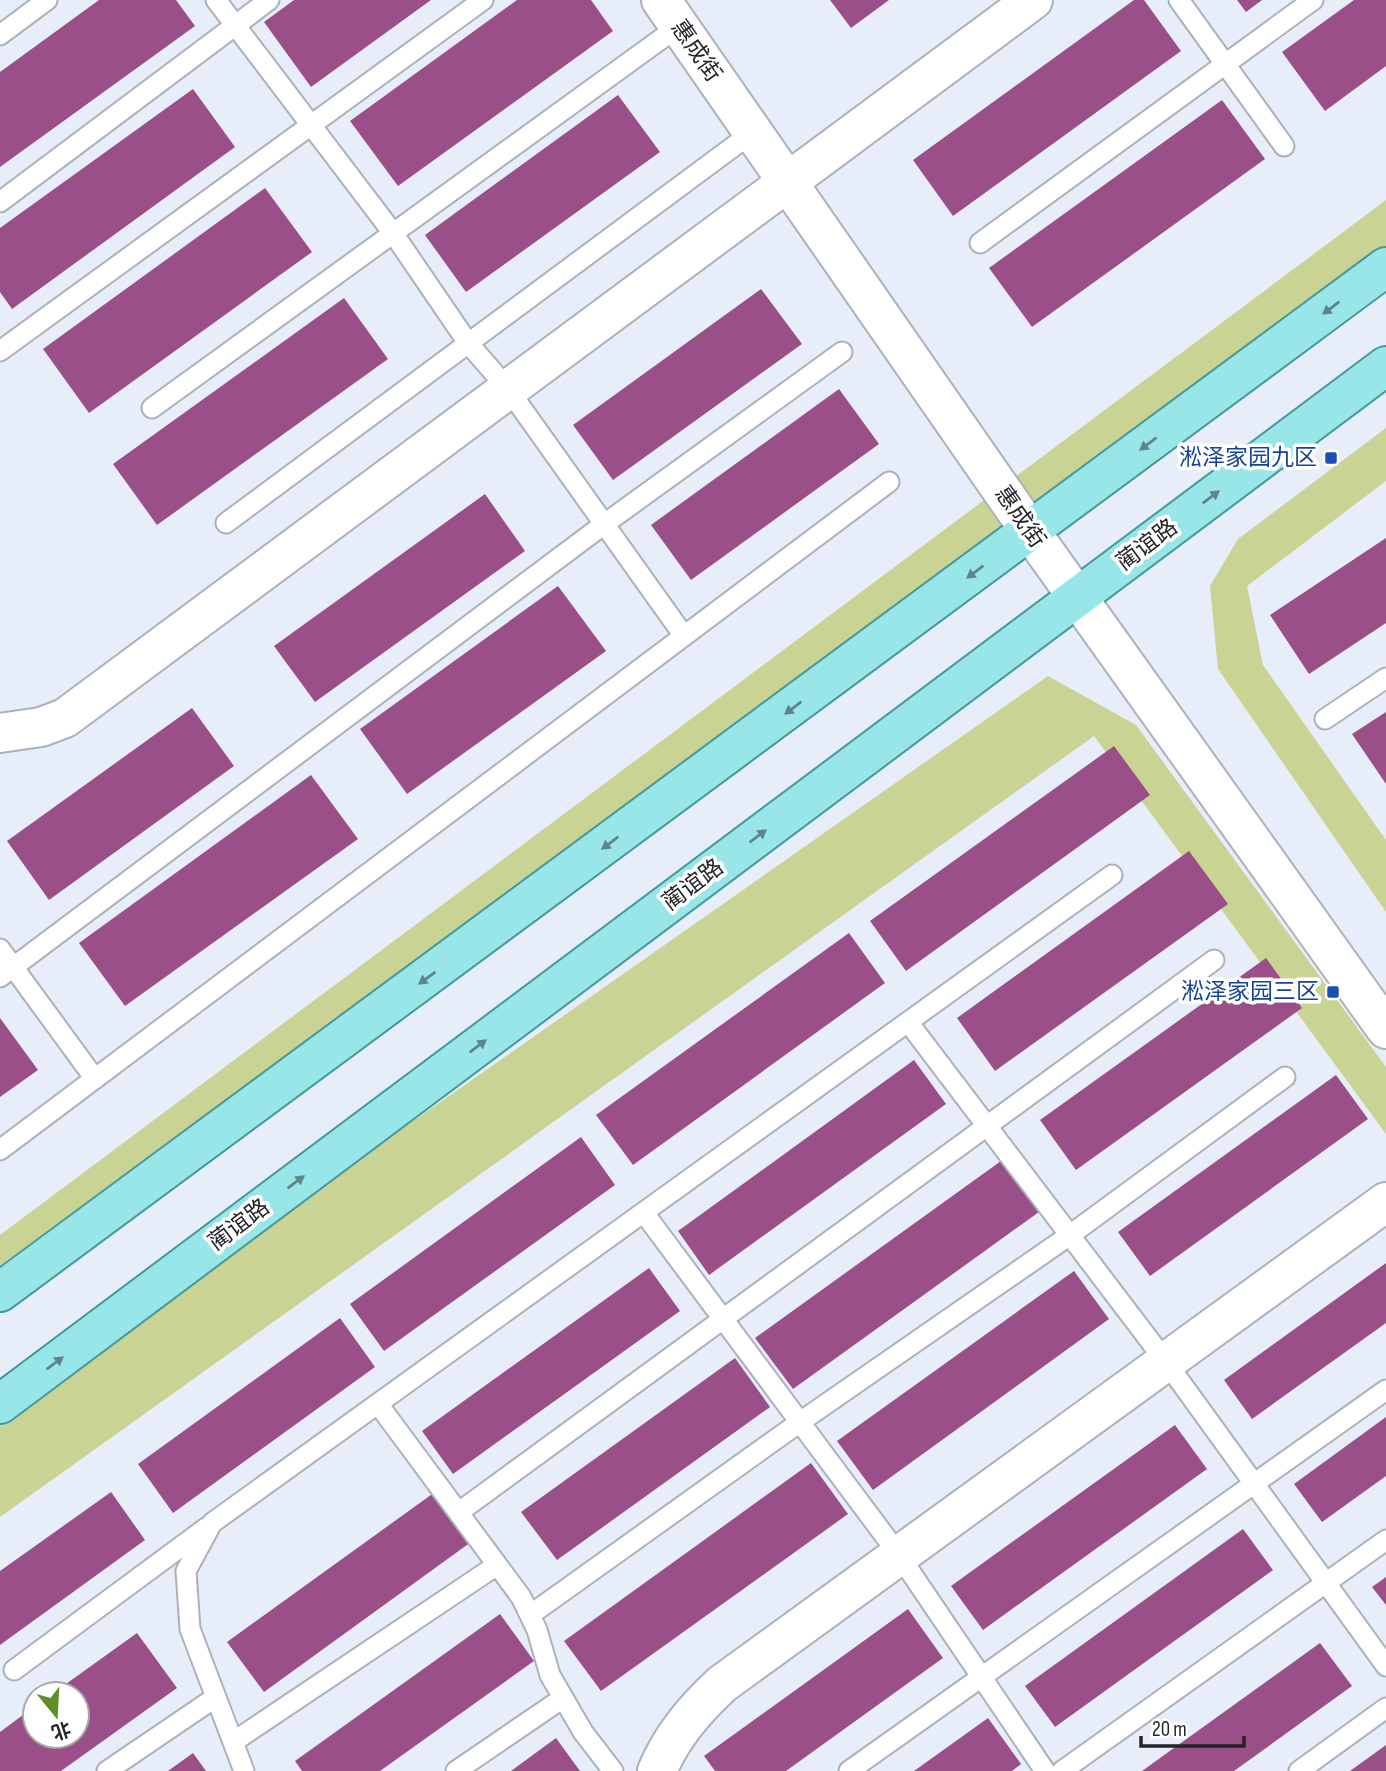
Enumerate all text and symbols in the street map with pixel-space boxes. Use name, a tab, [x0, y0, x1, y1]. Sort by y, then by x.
street label: 惠成街	[665, 15, 727, 87]
one-way arrow	[1322, 301, 1340, 315]
one-way arrow	[1140, 436, 1158, 451]
place label: 淞泽家园九区	[1179, 444, 1317, 472]
marker: 淞泽家园九区	[1323, 450, 1339, 466]
street label: 惠成街	[989, 481, 1051, 553]
one-way arrow	[1202, 490, 1220, 504]
street label: 蔺谊路	[1111, 513, 1183, 577]
one-way arrow	[966, 565, 984, 579]
one-way arrow	[784, 700, 802, 715]
one-way arrow	[749, 830, 767, 844]
one-way arrow	[601, 836, 619, 850]
street label: 蔺谊路	[657, 853, 729, 917]
one-way arrow	[418, 971, 436, 985]
place label: 淞泽家园三区	[1181, 978, 1319, 1006]
marker: 淞泽家园三区	[1325, 984, 1341, 1000]
one-way arrow	[468, 1039, 487, 1053]
one-way arrow	[286, 1175, 304, 1190]
street label: 蔺谊路	[203, 1193, 275, 1257]
one-way arrow	[45, 1355, 63, 1370]
north arrow	[21, 1680, 91, 1750]
scale bar	[1141, 1704, 1244, 1748]
text: 北	[48, 1716, 73, 1744]
text: 20 m	[1152, 1717, 1187, 1742]

